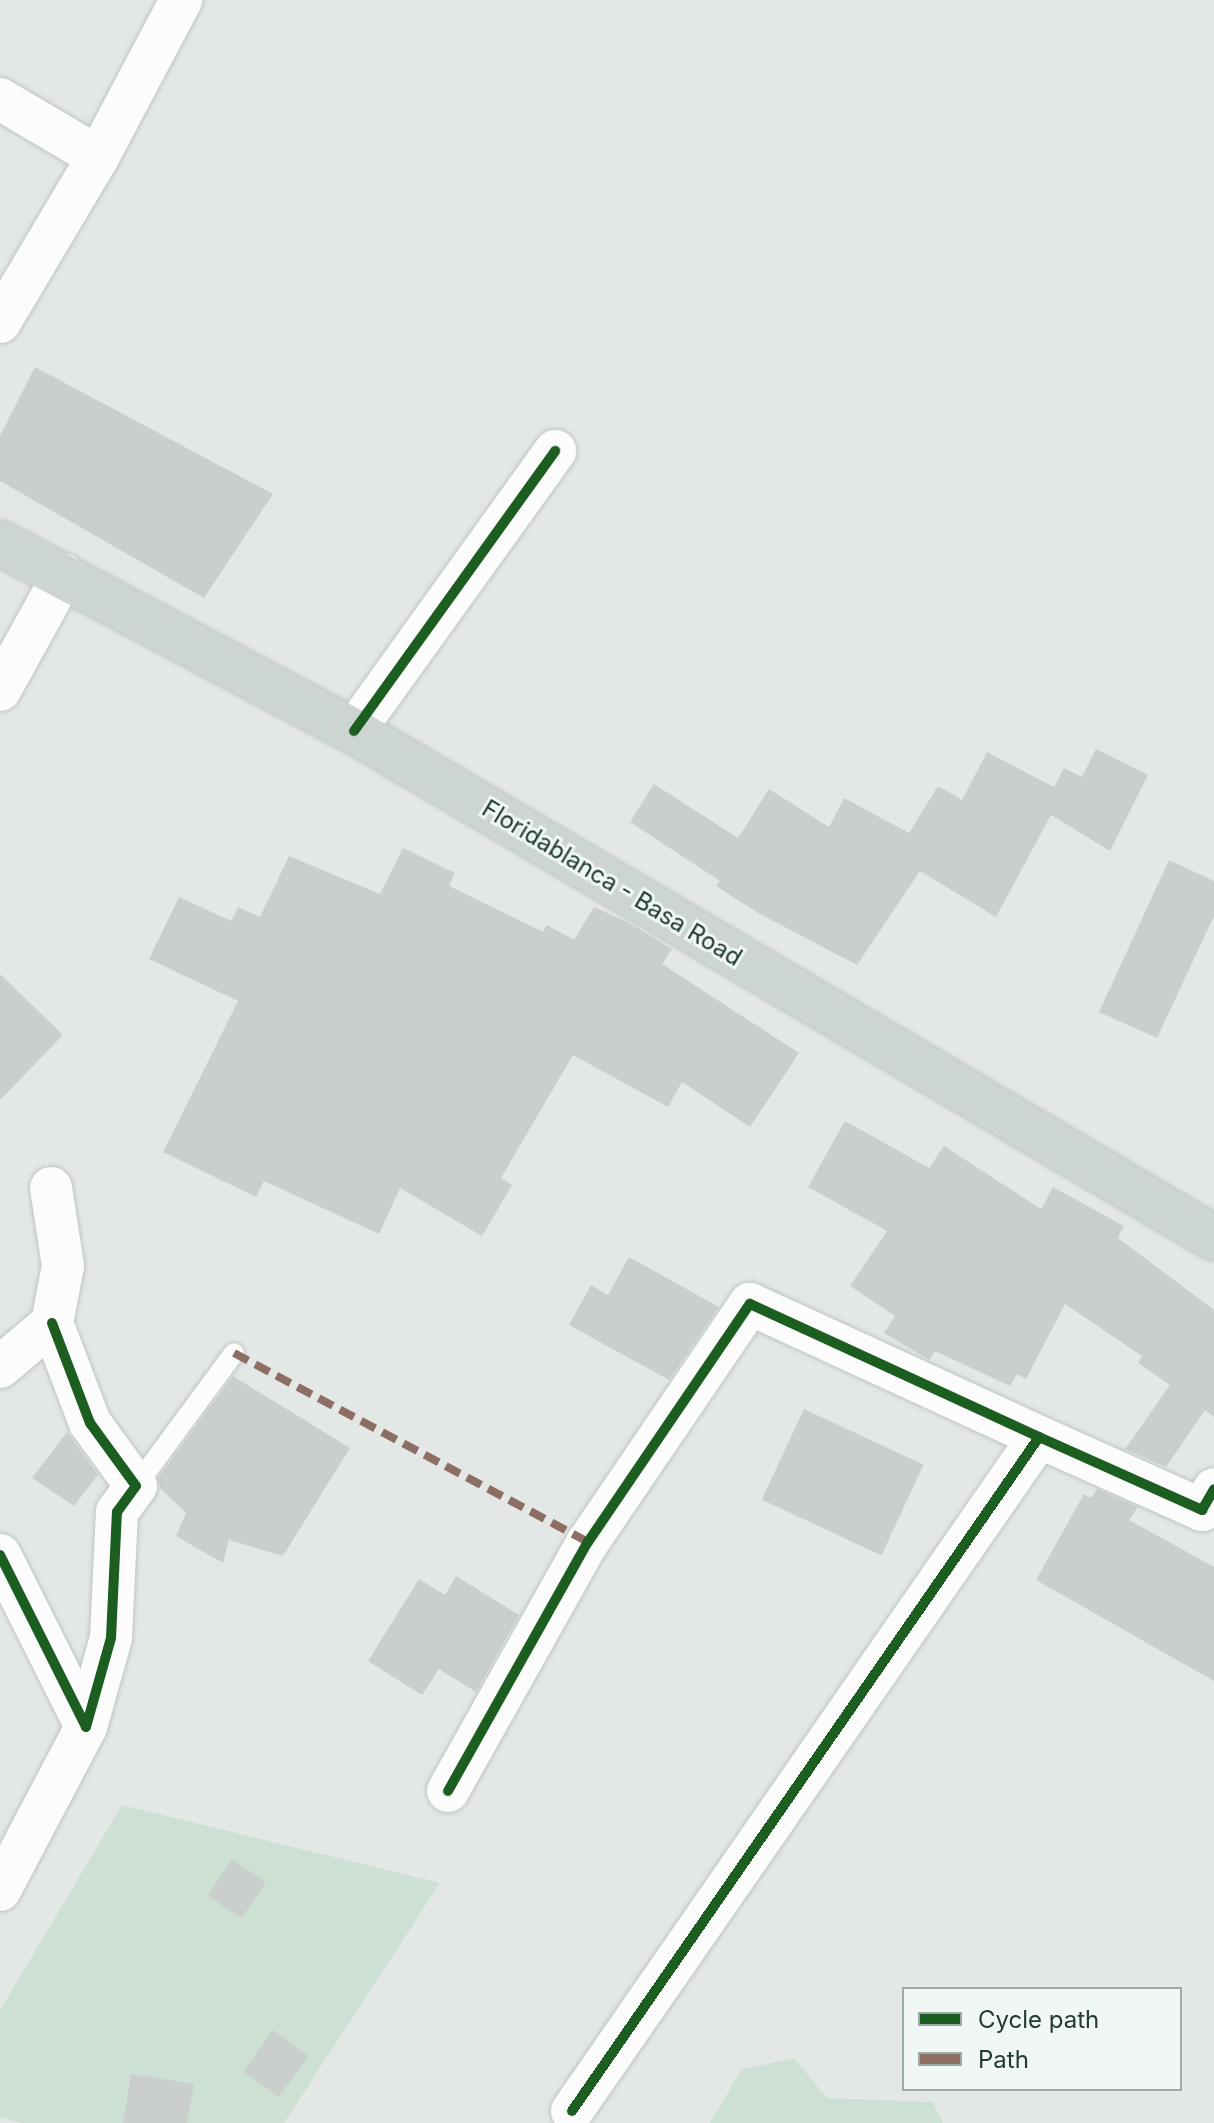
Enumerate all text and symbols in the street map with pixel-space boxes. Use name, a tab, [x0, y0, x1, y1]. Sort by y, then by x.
street label: Floridablanca - Basa Road	[477, 794, 747, 972]
legend	[902, 1987, 1182, 2091]
text: Cycle path	[978, 2005, 1099, 2034]
text: Path	[978, 2045, 1029, 2074]

